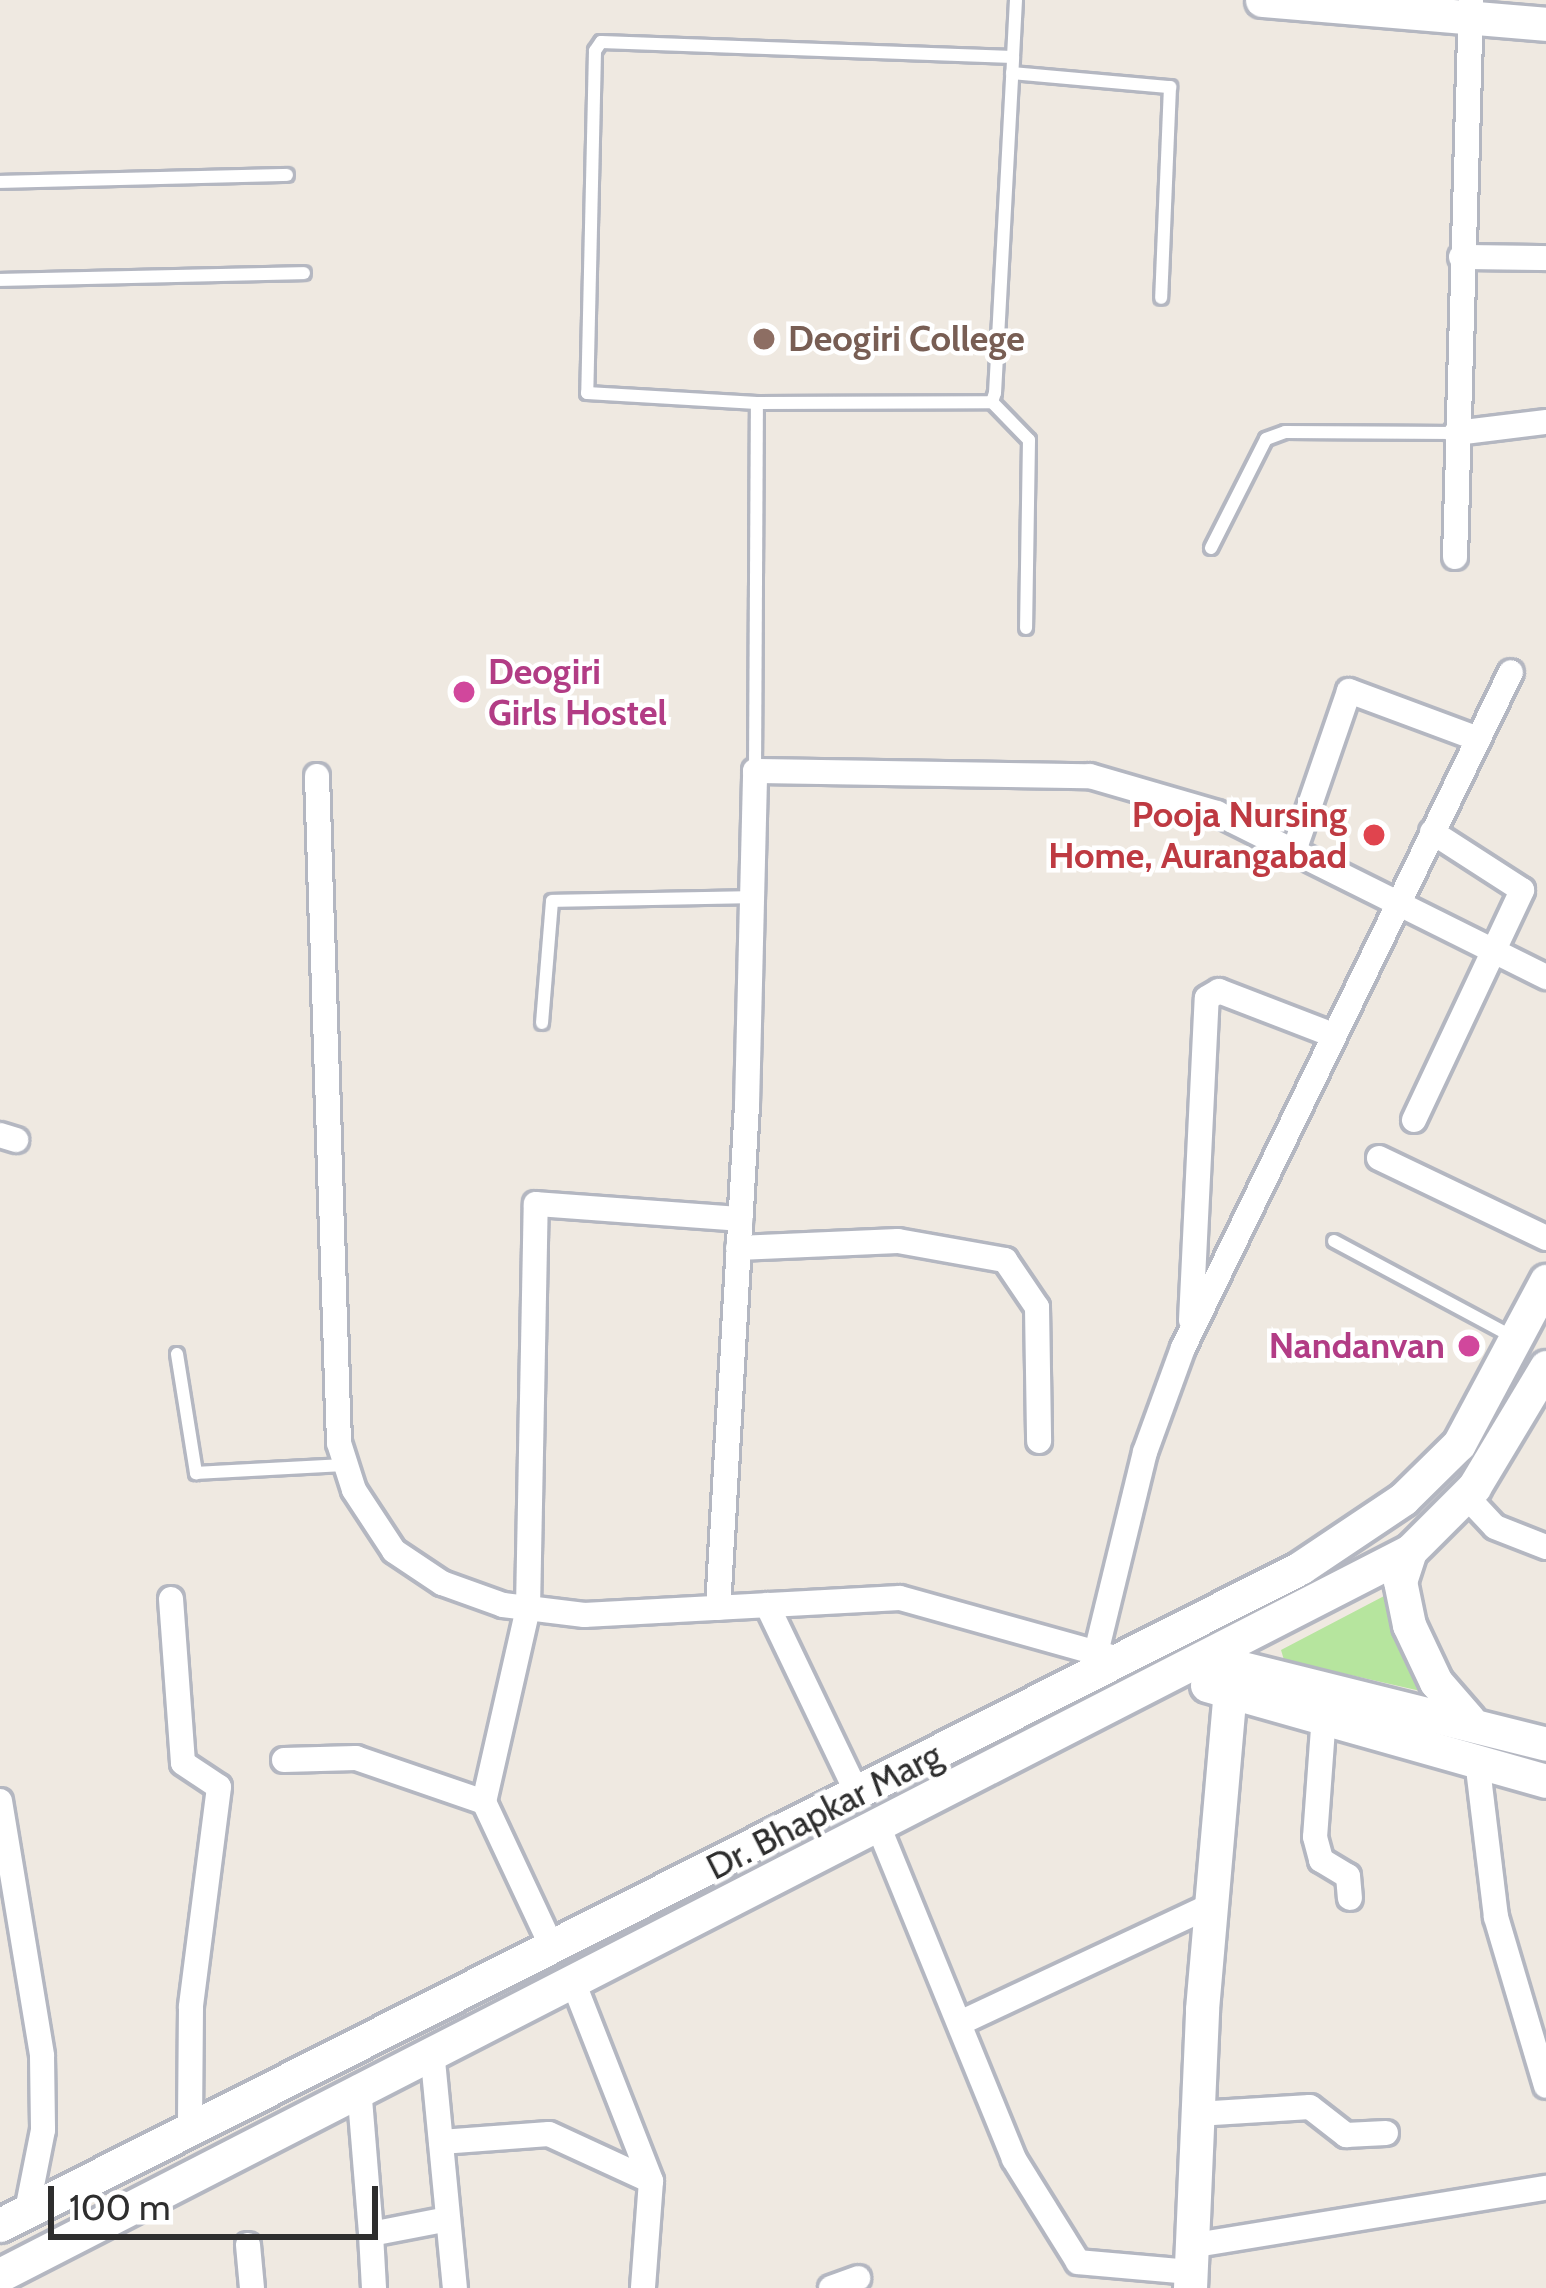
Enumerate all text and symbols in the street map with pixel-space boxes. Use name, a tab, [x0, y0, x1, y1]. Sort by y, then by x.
place label: Deogiri College	[788, 317, 1025, 361]
marker: Deogiri College	[751, 326, 777, 352]
place label: Deogiri Girls Hostel	[488, 649, 667, 734]
marker: Deogiri Girls Hostel	[451, 679, 477, 705]
place label: Pooja Nursing Home, Aurangabad	[1048, 792, 1347, 877]
marker: Pooja Nursing Home, Aurangabad	[1358, 819, 1390, 851]
place label: Nandanvan	[1269, 1324, 1445, 1368]
marker: Nandanvan	[1456, 1333, 1482, 1359]
street label: Dr. Bhapkar Marg	[699, 1733, 949, 1889]
scale bar	[54, 2162, 384, 2236]
text: 100 m	[69, 2185, 171, 2229]

